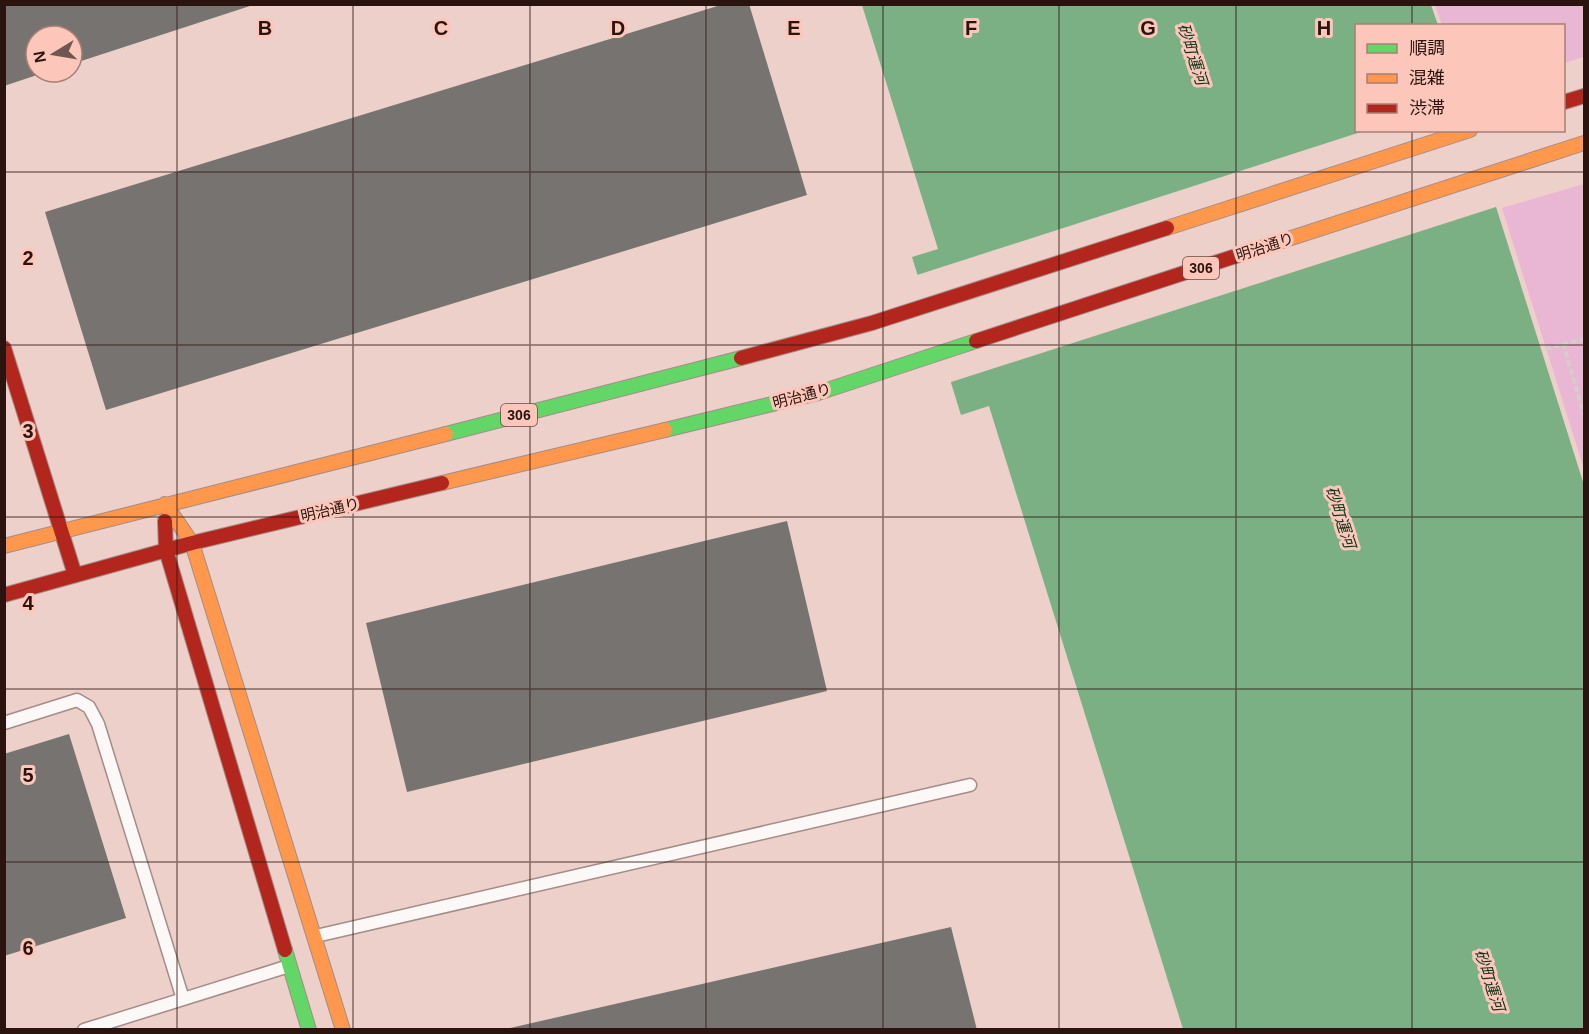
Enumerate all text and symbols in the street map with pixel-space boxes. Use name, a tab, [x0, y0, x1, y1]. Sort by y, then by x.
text: B	[258, 17, 272, 39]
text: C	[434, 17, 448, 39]
text: D	[611, 17, 625, 39]
text: E	[787, 17, 801, 39]
text: F	[965, 17, 977, 39]
text: G	[1140, 17, 1156, 39]
text: H	[1317, 17, 1331, 39]
water label: 砂町運河	[1175, 21, 1211, 90]
north arrow	[24, 24, 84, 84]
legend	[1355, 24, 1565, 132]
text: 順調	[1409, 38, 1445, 58]
text: N	[30, 49, 49, 64]
text: 混雑	[1409, 68, 1445, 88]
text: 渋滞	[1409, 98, 1445, 118]
street label: 明治通り	[1234, 229, 1296, 264]
text: 2	[22, 247, 34, 269]
road number: 306	[1183, 257, 1219, 279]
street label: 明治通り	[771, 380, 833, 411]
road number: 306	[501, 404, 537, 426]
text: 3	[22, 420, 34, 442]
water label: 砂町運河	[1323, 484, 1359, 553]
street label: 明治通り	[299, 494, 361, 525]
text: 4	[22, 592, 34, 614]
text: 5	[22, 764, 34, 786]
text: 6	[22, 937, 34, 959]
water label: 砂町運河	[1472, 947, 1508, 1016]

